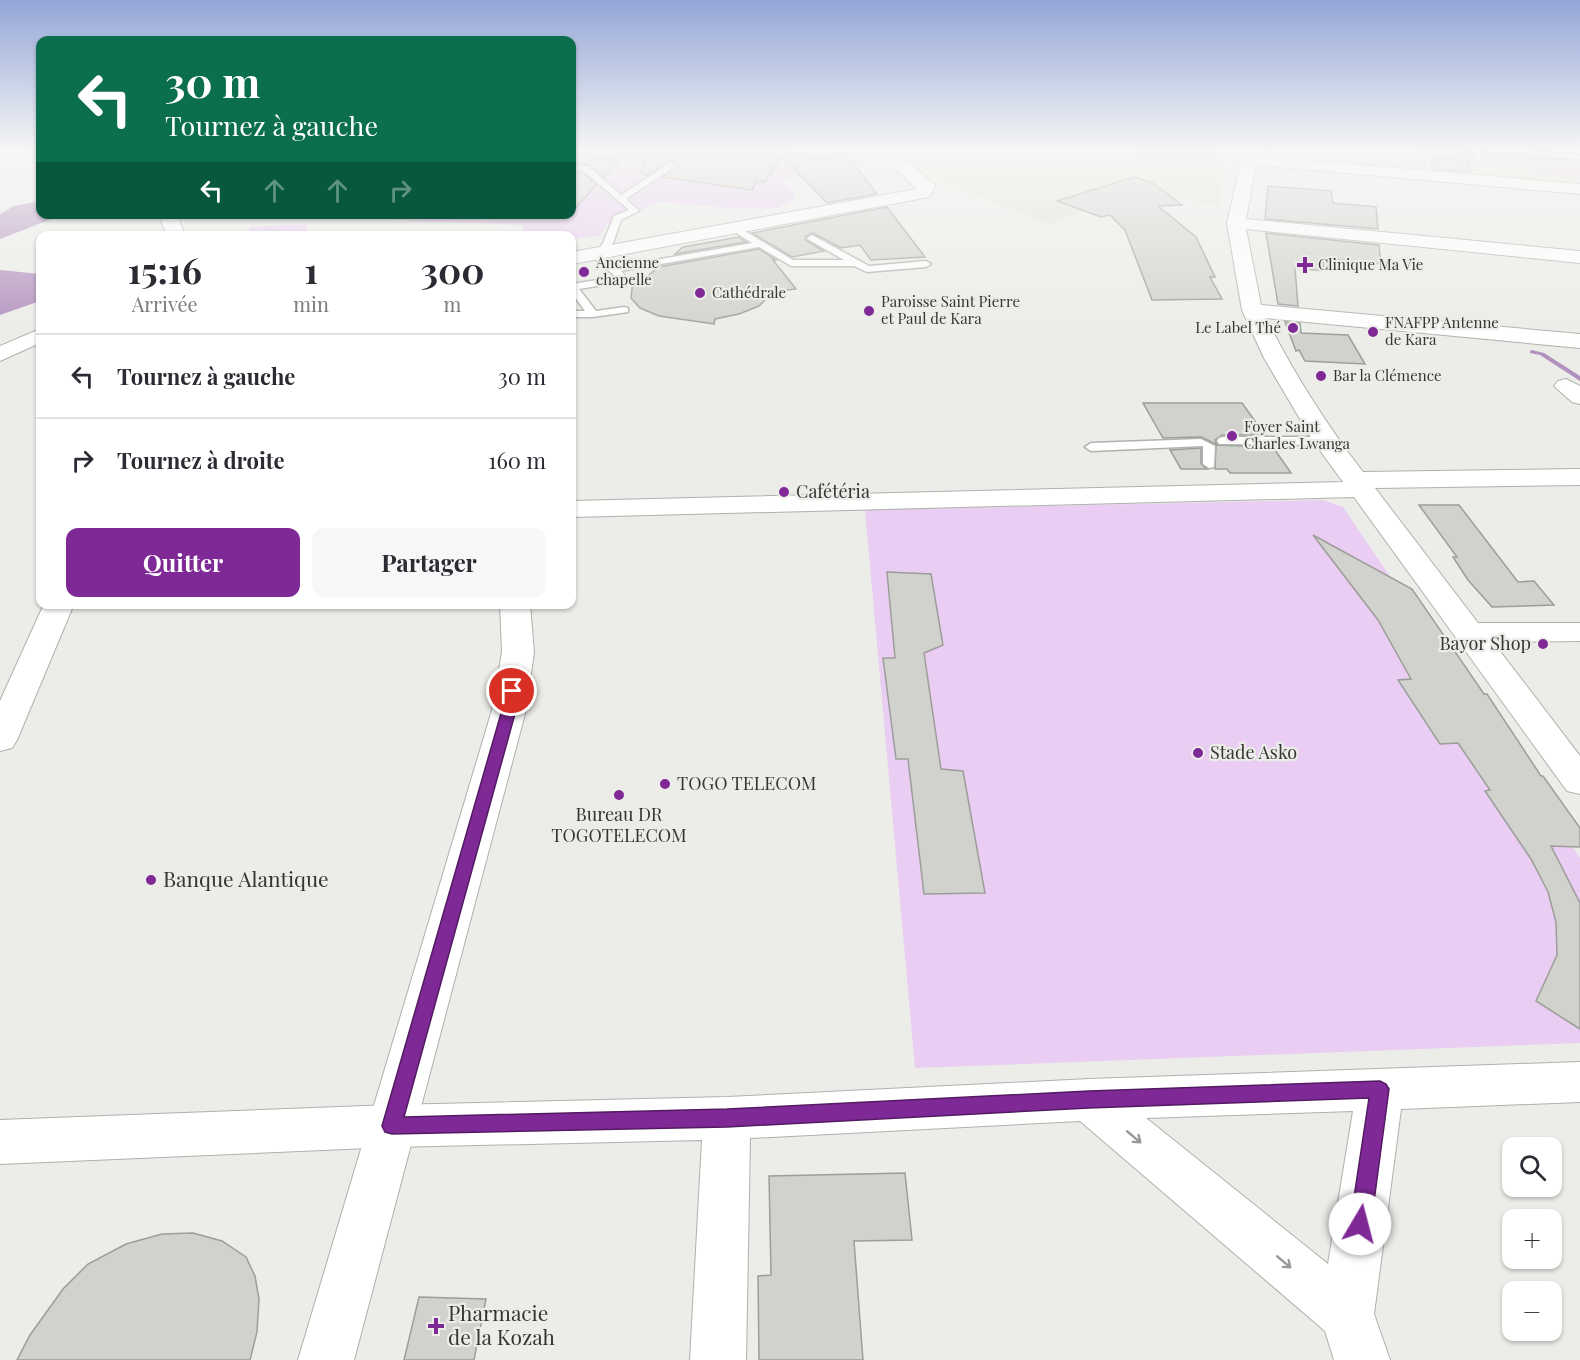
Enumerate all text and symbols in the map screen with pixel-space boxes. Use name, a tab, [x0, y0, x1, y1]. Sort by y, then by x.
text: 30 m	[165, 53, 260, 109]
icon: left	[66, 60, 144, 138]
text: Tournez à gauche	[165, 107, 378, 143]
icon: left	[195, 174, 228, 207]
icon: ahead	[258, 174, 291, 207]
icon: ahead	[321, 174, 354, 207]
icon: right	[384, 174, 417, 207]
text: 15:16	[128, 245, 202, 293]
text: 1	[304, 245, 318, 293]
text: 300	[420, 245, 484, 293]
place label: Ancienne chapelle	[595, 252, 659, 289]
place label: Clinique Ma Vie	[1318, 254, 1423, 274]
marker: Clinique Ma Vie	[1296, 256, 1314, 274]
marker: Ancienne chapelle	[577, 265, 591, 279]
place label: Cathédrale	[712, 282, 786, 302]
marker: Cathédrale	[693, 286, 707, 300]
text: Arrivée	[132, 290, 198, 317]
text: min	[293, 290, 329, 317]
text: m	[444, 290, 461, 317]
place label: Paroisse Saint Pierre et Paul de Kara	[881, 291, 1020, 328]
marker: Paroisse Saint Pierre et Paul de Kara	[862, 304, 876, 318]
place label: FNAFPP Antenne de Kara	[1385, 312, 1499, 349]
place label: Le Label Thé	[1195, 317, 1281, 337]
marker: Le Label Thé	[1286, 321, 1300, 335]
marker: FNAFPP Antenne de Kara	[1366, 325, 1380, 339]
icon: left	[66, 360, 99, 393]
text: Tournez à gauche	[117, 361, 295, 391]
text: 30 m	[498, 361, 546, 391]
place label: Bar la Clémence	[1333, 365, 1442, 385]
marker: Bar la Clémence	[1314, 369, 1328, 383]
place label: Foyer Saint Charles Lwanga	[1244, 416, 1351, 453]
marker: Foyer Saint Charles Lwanga	[1225, 429, 1239, 443]
icon: right	[66, 444, 99, 477]
text: Tournez à droite	[117, 445, 285, 475]
text: 160 m	[488, 445, 546, 475]
place label: Cafétéria	[796, 479, 870, 503]
marker: Cafétéria	[777, 485, 791, 499]
button: Quitter	[66, 528, 300, 597]
button: Partager	[312, 528, 546, 597]
place label: Bayor Shop	[1439, 631, 1531, 655]
marker: Bayor Shop	[1536, 637, 1550, 651]
pin	[486, 665, 537, 716]
icon: arrive	[495, 674, 528, 707]
place label: Stade Asko	[1210, 740, 1297, 764]
marker: Stade Asko	[1191, 746, 1205, 760]
place label: TOGO TELECOM	[677, 771, 817, 795]
marker: TOGO TELECOM	[658, 777, 672, 791]
marker: Bureau DR TOGOTELECOM	[612, 788, 626, 802]
place label: Bureau DR TOGOTELECOM	[551, 802, 687, 847]
place label: Banque Alantique	[163, 864, 329, 892]
marker: Banque Alantique	[144, 873, 158, 887]
one-way arrow	[1126, 1130, 1141, 1144]
map controls	[1502, 1137, 1562, 1341]
button: search	[1502, 1137, 1562, 1197]
position arrow	[1328, 1192, 1392, 1256]
button: +	[1502, 1209, 1562, 1269]
one-way arrow	[1276, 1255, 1292, 1268]
button: −	[1502, 1281, 1562, 1341]
place label: Pharmacie de la Kozah	[448, 1298, 556, 1350]
marker: Pharmacie de la Kozah	[429, 1319, 443, 1333]

